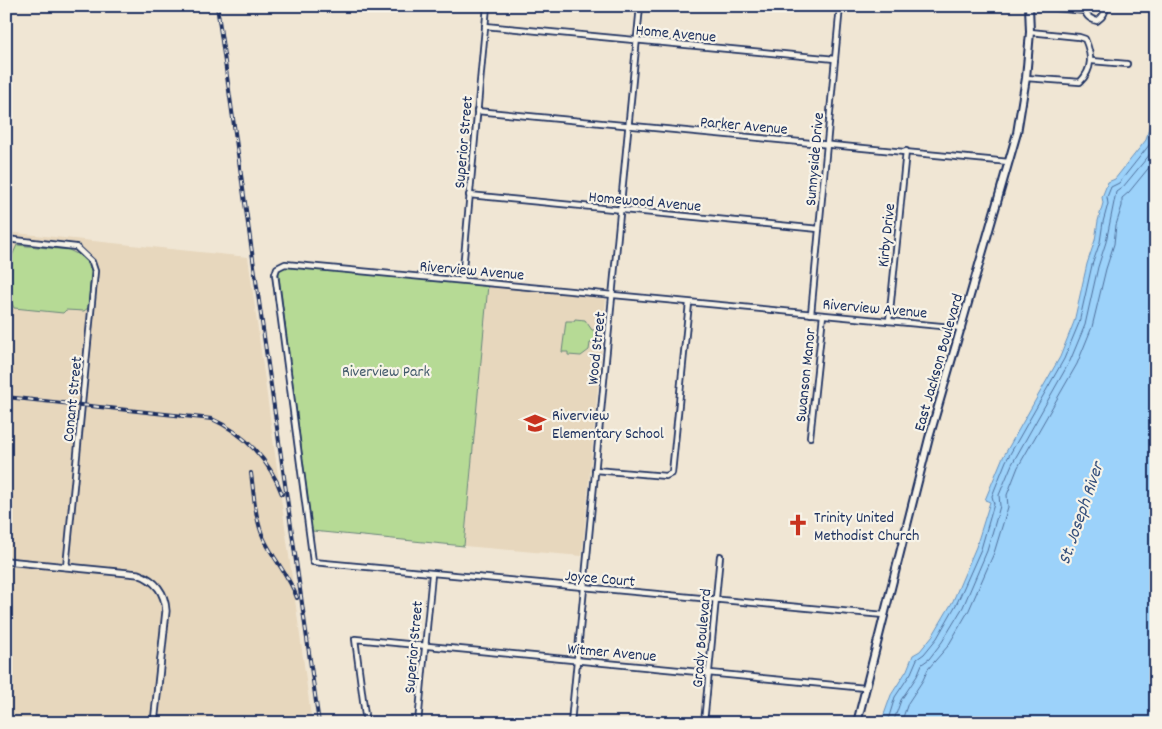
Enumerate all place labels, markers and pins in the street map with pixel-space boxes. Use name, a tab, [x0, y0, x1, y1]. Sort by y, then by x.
place label: Riverview Elementary School	[552, 405, 664, 446]
school or university icon: Riverview Elementary School	[522, 410, 548, 436]
place label: Trinity United Methodist Church	[814, 507, 919, 548]
church icon: Trinity United Methodist Church	[785, 512, 811, 538]

